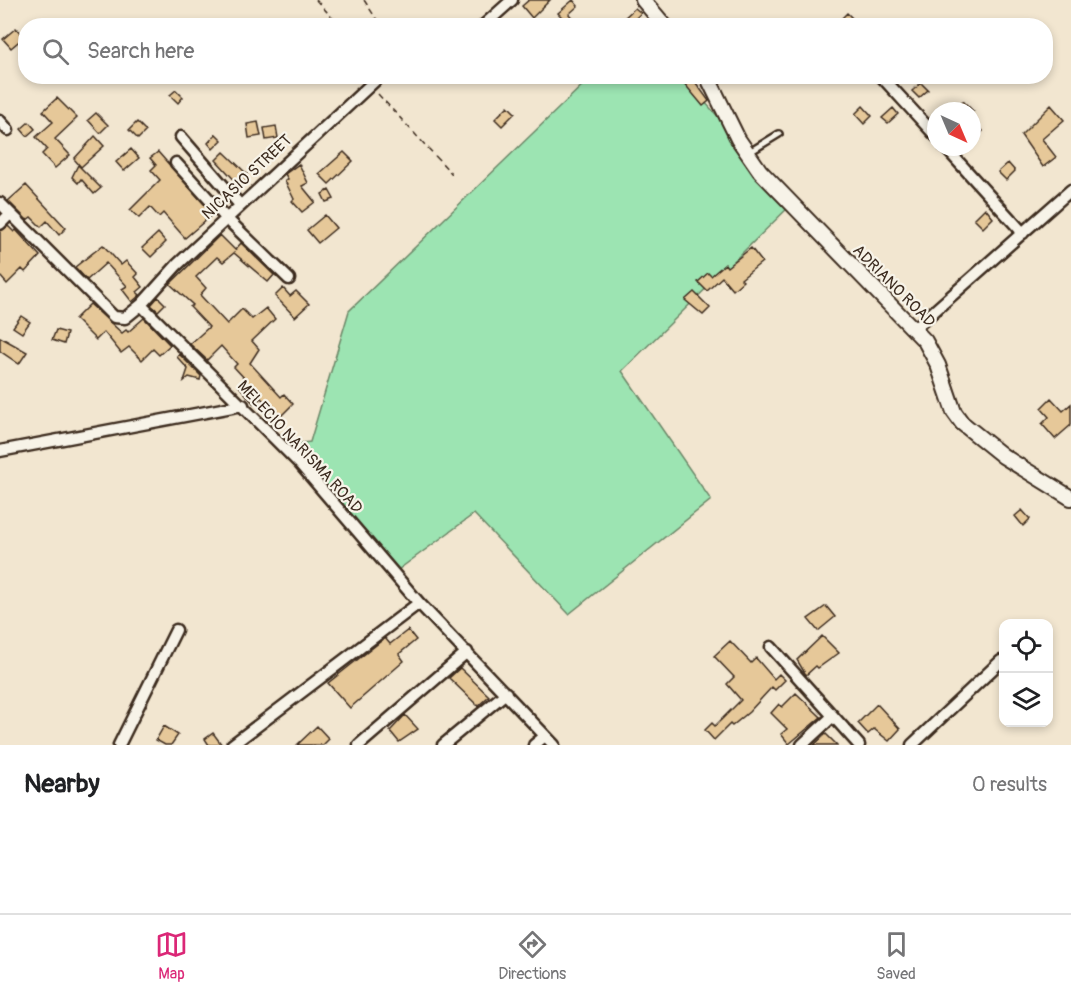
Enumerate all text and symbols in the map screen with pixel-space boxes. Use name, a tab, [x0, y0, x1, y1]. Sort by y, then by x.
search box	[18, 18, 1053, 84]
icon: search	[39, 35, 72, 68]
text: Search here	[87, 37, 194, 65]
north arrow	[927, 102, 981, 156]
street label: NICASIO STREET	[198, 130, 296, 224]
street label: ADRIANO ROAD	[848, 240, 940, 332]
street label: MELECIO NARISMA ROAD	[233, 376, 367, 518]
map controls	[999, 619, 1053, 727]
button: locate	[999, 619, 1053, 673]
button: layers	[999, 673, 1053, 727]
text: Nearby	[24, 768, 100, 800]
text: 0 results	[972, 772, 1047, 797]
tab: Map	[155, 928, 188, 984]
tab: Directions	[498, 928, 566, 984]
tab: Saved	[876, 928, 916, 984]

